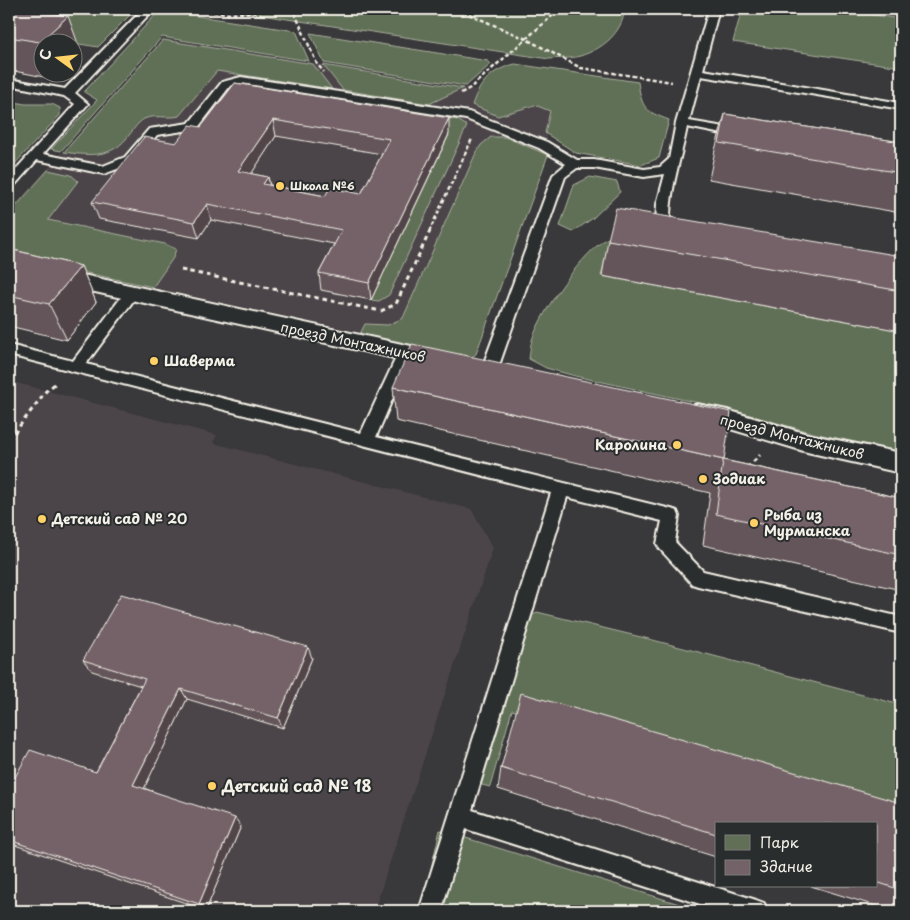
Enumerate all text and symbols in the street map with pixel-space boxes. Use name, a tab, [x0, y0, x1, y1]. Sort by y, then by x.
north arrow	[32, 32, 82, 82]
text: С	[33, 47, 56, 62]
place label: Школа №6	[290, 177, 355, 194]
marker: Школа №6	[274, 180, 286, 192]
street label: проезд Монтажников	[279, 316, 427, 367]
place label: Шаверма	[164, 350, 236, 371]
marker: Шаверма	[148, 355, 160, 367]
street label: проезд Монтажников	[718, 408, 866, 465]
place label: Каролина	[595, 434, 667, 455]
marker: Каролина	[671, 439, 683, 451]
place label: Зодиак	[712, 468, 765, 489]
marker: Зодиак	[697, 473, 709, 485]
place label: Рыба из Мурманска	[764, 504, 851, 541]
place label: Детский сад № 20	[51, 508, 187, 529]
marker: Детский сад № 20	[36, 513, 48, 525]
marker: Рыба из Мурманска	[748, 517, 760, 529]
place label: Детский сад № 18	[221, 773, 372, 797]
marker: Детский сад № 18	[206, 780, 218, 792]
legend	[715, 822, 878, 888]
text: Парк	[760, 830, 799, 853]
text: Здание	[760, 854, 813, 877]

